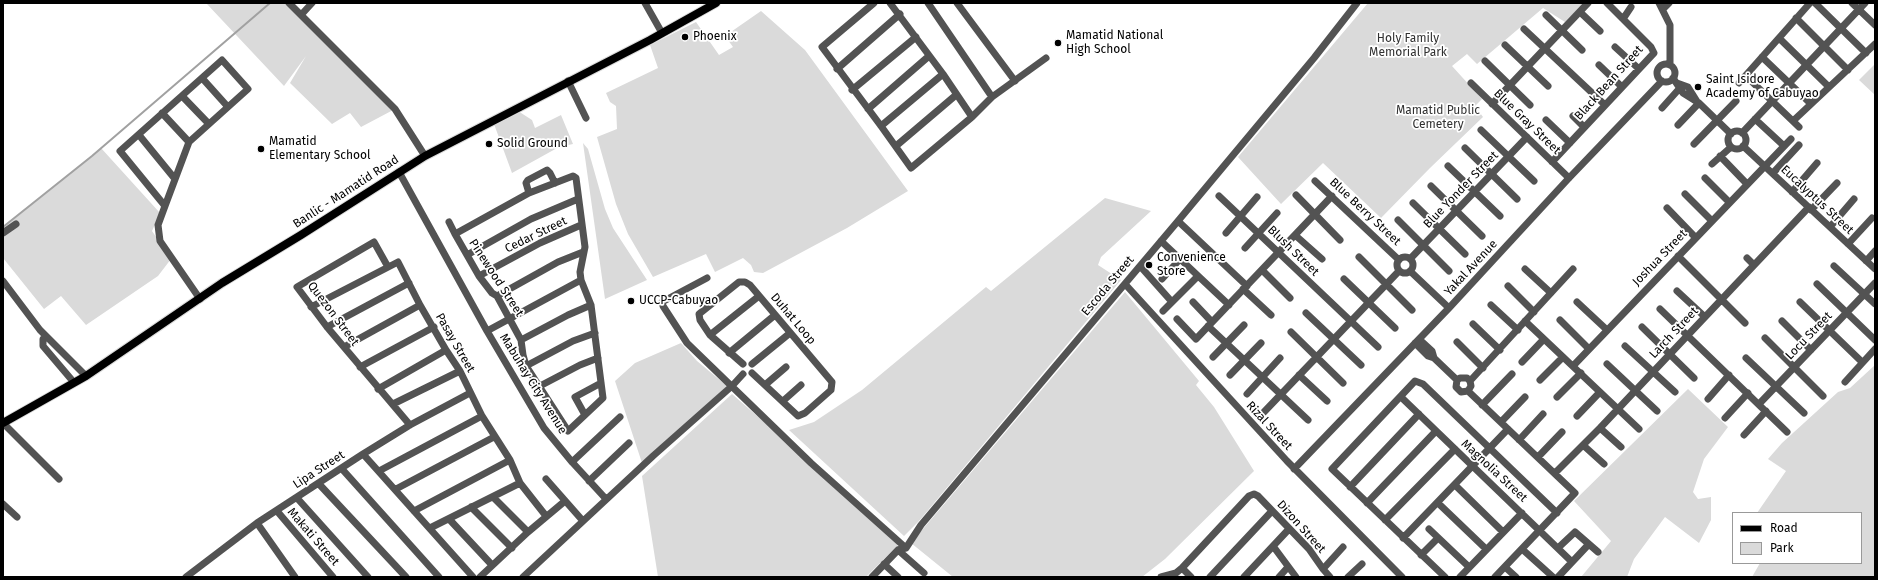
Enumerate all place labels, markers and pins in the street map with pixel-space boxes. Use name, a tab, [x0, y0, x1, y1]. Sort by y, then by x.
place label: Mamatid National High School	[1066, 29, 1163, 57]
place label: Phoenix	[693, 30, 737, 44]
marker: Phoenix	[680, 32, 690, 42]
marker: Mamatid National High School	[1053, 38, 1063, 48]
place label: Saint Isidore Academy of Cabuyao	[1706, 73, 1819, 101]
marker: Saint Isidore Academy of Cabuyao	[1693, 82, 1703, 92]
place label: Mamatid Elementary School	[269, 135, 371, 163]
place label: Solid Ground	[497, 137, 568, 151]
marker: Solid Ground	[484, 139, 494, 149]
marker: Mamatid Elementary School	[256, 144, 266, 154]
place label: Convenience Store	[1157, 251, 1226, 279]
marker: Convenience Store	[1144, 260, 1154, 270]
place label: UCCP-Cabuyao	[639, 294, 718, 308]
marker: UCCP-Cabuyao	[626, 296, 636, 306]

